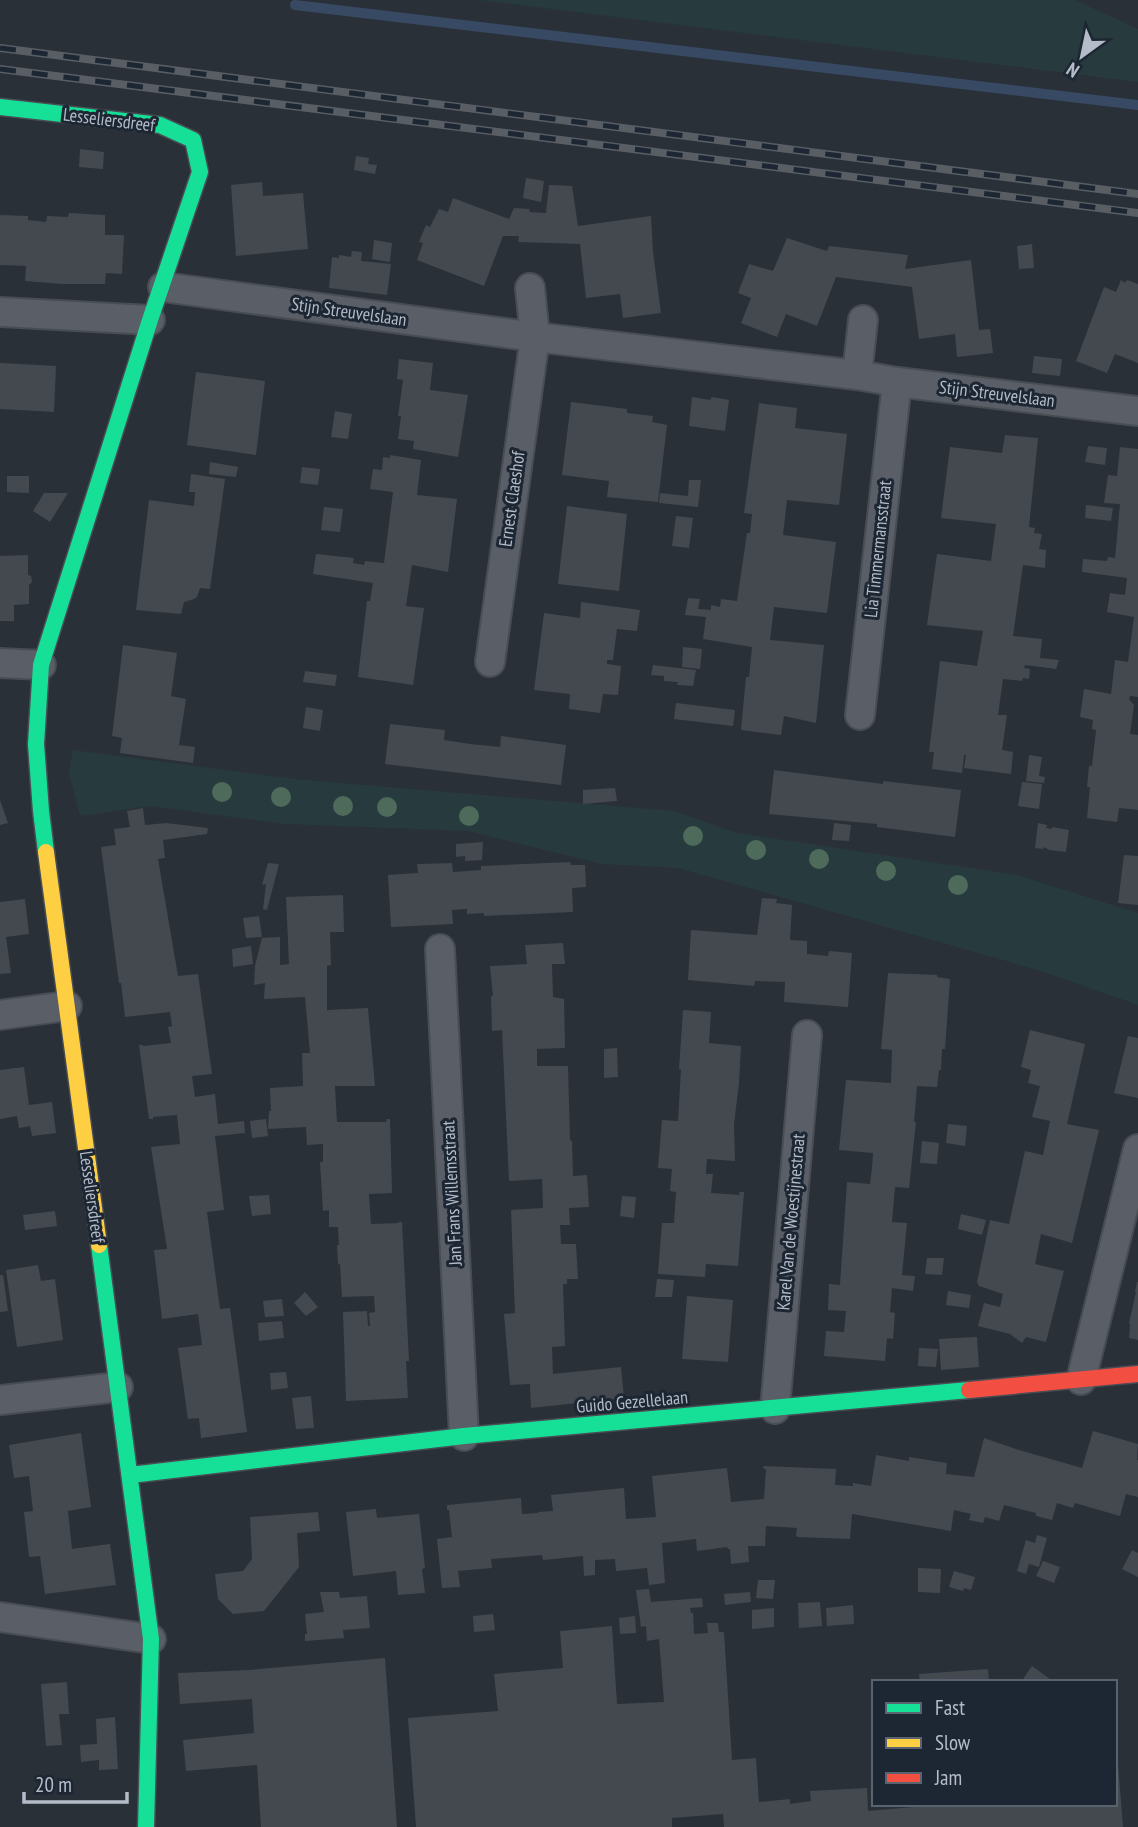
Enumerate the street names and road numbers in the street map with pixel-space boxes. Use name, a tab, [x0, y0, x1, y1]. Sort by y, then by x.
street label: Lesseliersdreef	[62, 102, 158, 137]
street label: Stijn Streuvelslaan	[290, 292, 408, 331]
street label: Stijn Streuvelslaan	[938, 375, 1056, 412]
street label: Ernest Claeshof	[493, 448, 530, 548]
street label: Lia Timmermansstraat	[859, 479, 896, 619]
street label: Jan Frans Willemsstraat	[436, 1120, 467, 1267]
street label: Karel Van de Woestijnestraat	[771, 1133, 810, 1311]
street label: Lesseliersdreef	[75, 1150, 110, 1246]
street label: Guido Gezellelaan	[575, 1385, 689, 1418]

